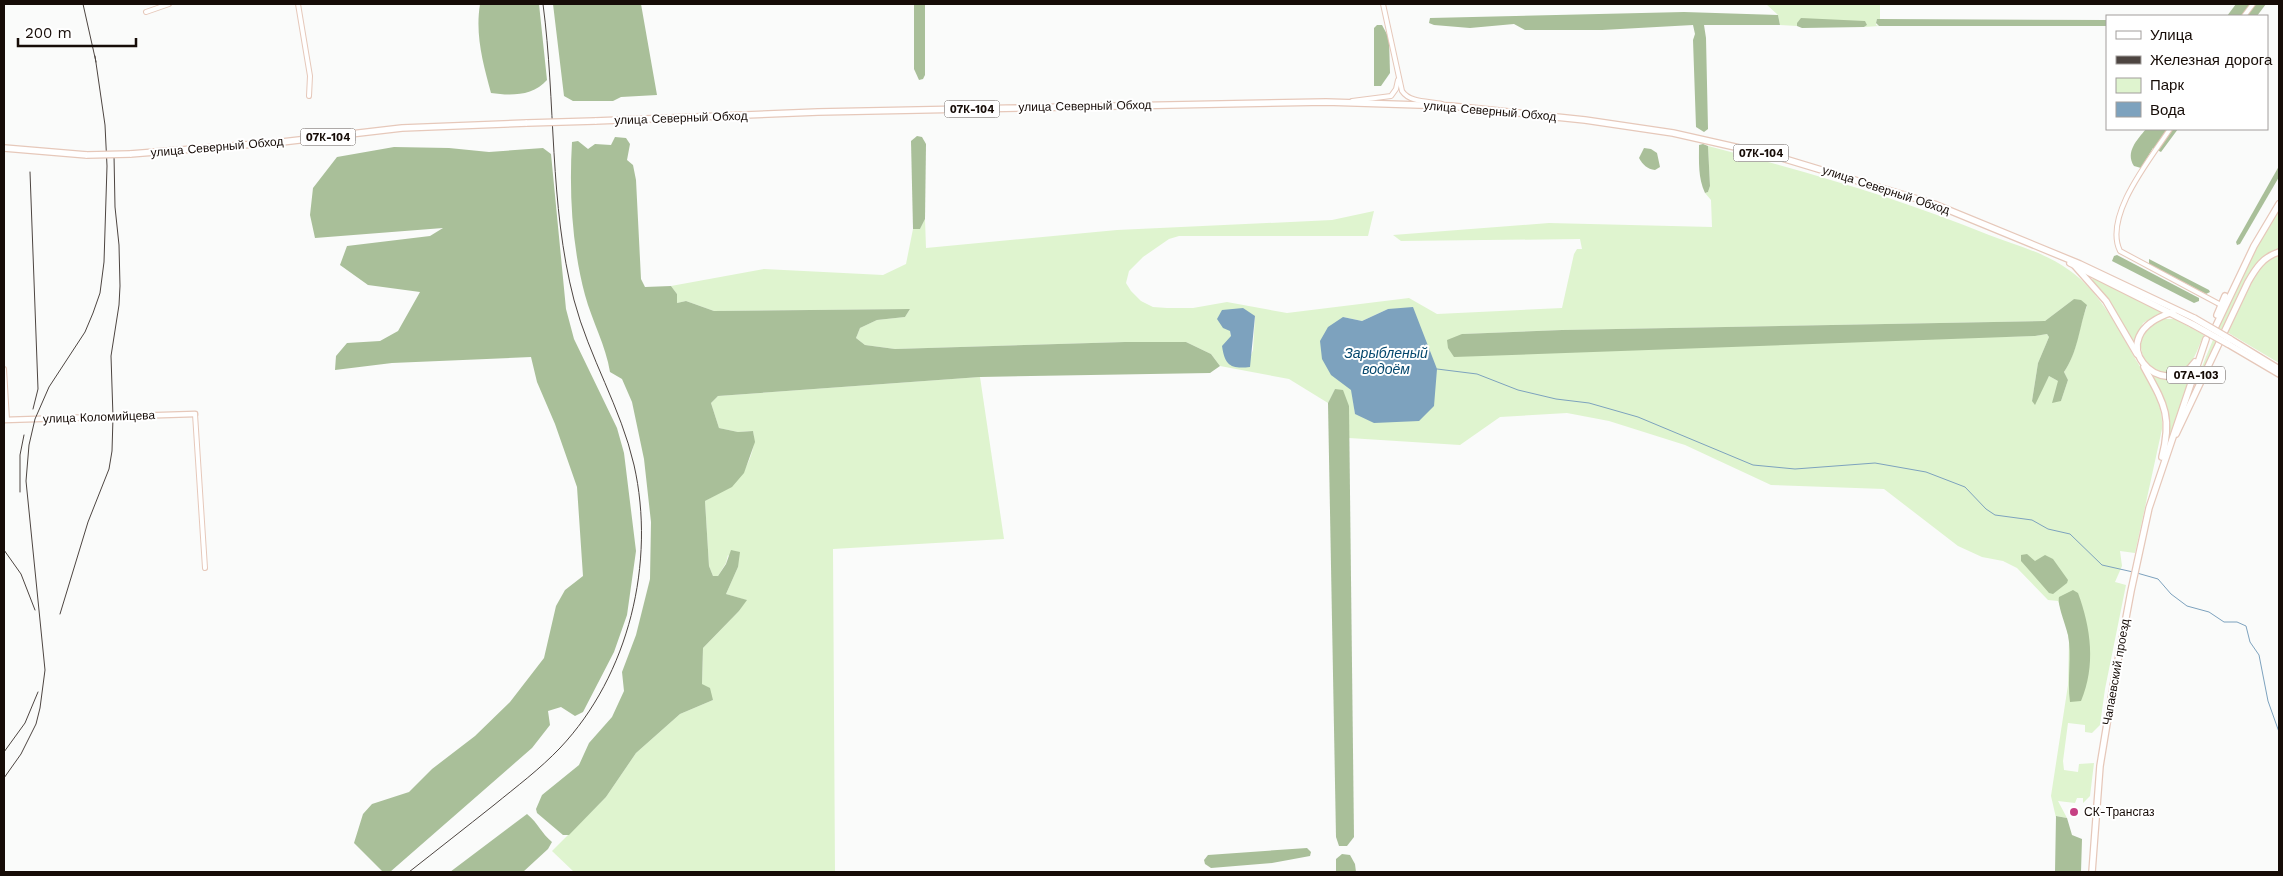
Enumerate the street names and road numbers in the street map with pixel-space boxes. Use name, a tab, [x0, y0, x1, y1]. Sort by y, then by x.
street label: улица Северный Обход	[1018, 98, 1152, 114]
street label: улица Северный Обход	[1423, 98, 1557, 124]
road number: 07К-104	[944, 100, 1000, 118]
street label: улица Северный Обход	[614, 109, 748, 127]
road number: 07К-104	[300, 128, 356, 146]
street label: улица Северный Обход	[150, 134, 284, 160]
road number: 07К-104	[1734, 144, 1788, 162]
street label: улица Северный Обход	[1821, 163, 1951, 217]
road number: 07А-103	[2167, 366, 2225, 384]
street label: улица Коломийцева	[43, 408, 156, 426]
street label: Чапаевский проезд	[2100, 618, 2132, 726]

